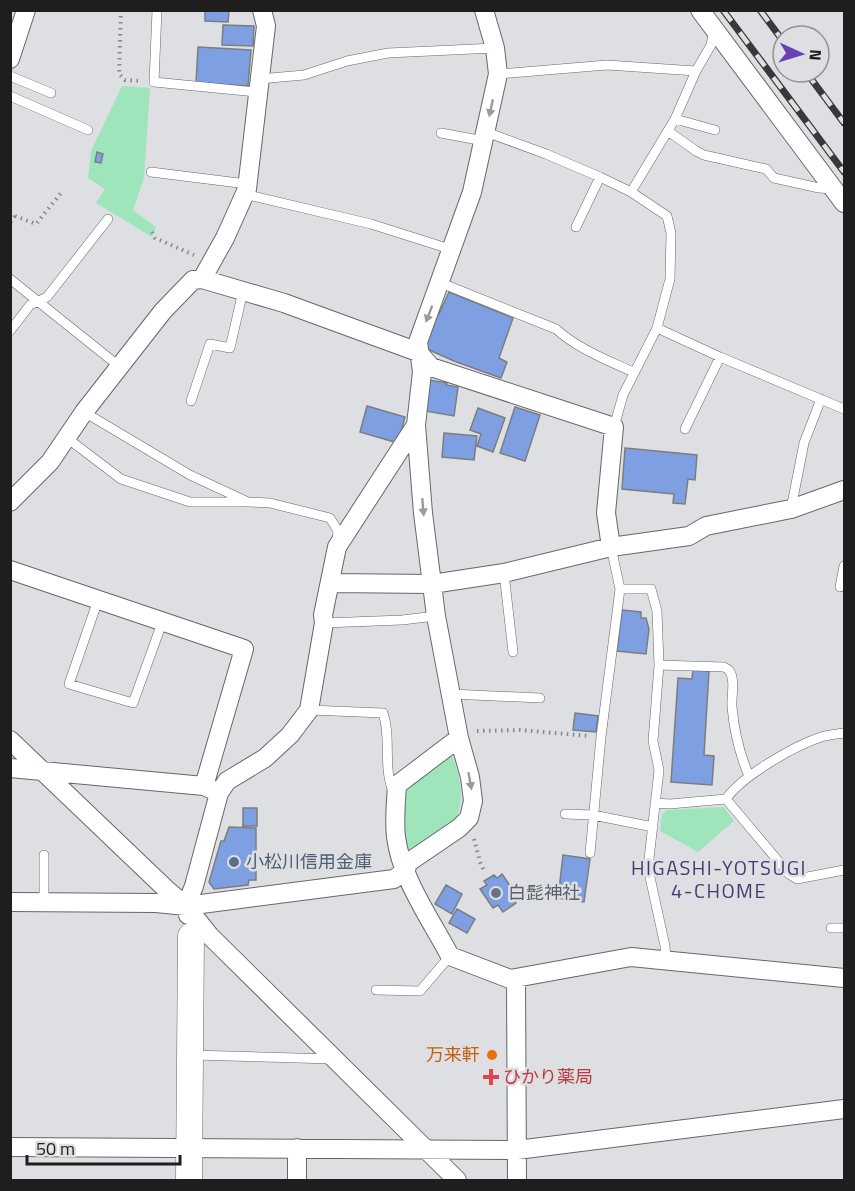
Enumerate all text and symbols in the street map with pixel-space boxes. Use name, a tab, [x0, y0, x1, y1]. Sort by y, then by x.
north arrow	[771, 24, 831, 84]
text: N	[804, 49, 828, 61]
one-way arrow	[486, 99, 495, 118]
one-way arrow	[423, 306, 433, 324]
one-way arrow	[418, 497, 428, 516]
one-way arrow	[466, 772, 475, 791]
place label: 小松川信用金庫	[246, 848, 372, 875]
district label: HIGASHI-YOTSUGI 4-CHOME	[631, 852, 807, 906]
marker: 小松川信用金庫	[227, 855, 241, 869]
place label: 白髭神社	[508, 879, 580, 906]
marker: 白髭神社	[489, 886, 503, 900]
place label: 万来軒	[426, 1041, 480, 1068]
marker: 万来軒	[485, 1048, 499, 1062]
place label: ひかり薬局	[503, 1063, 593, 1090]
marker: ひかり薬局	[484, 1070, 498, 1084]
scale bar	[27, 1128, 180, 1166]
text: 50 m	[36, 1135, 75, 1162]

